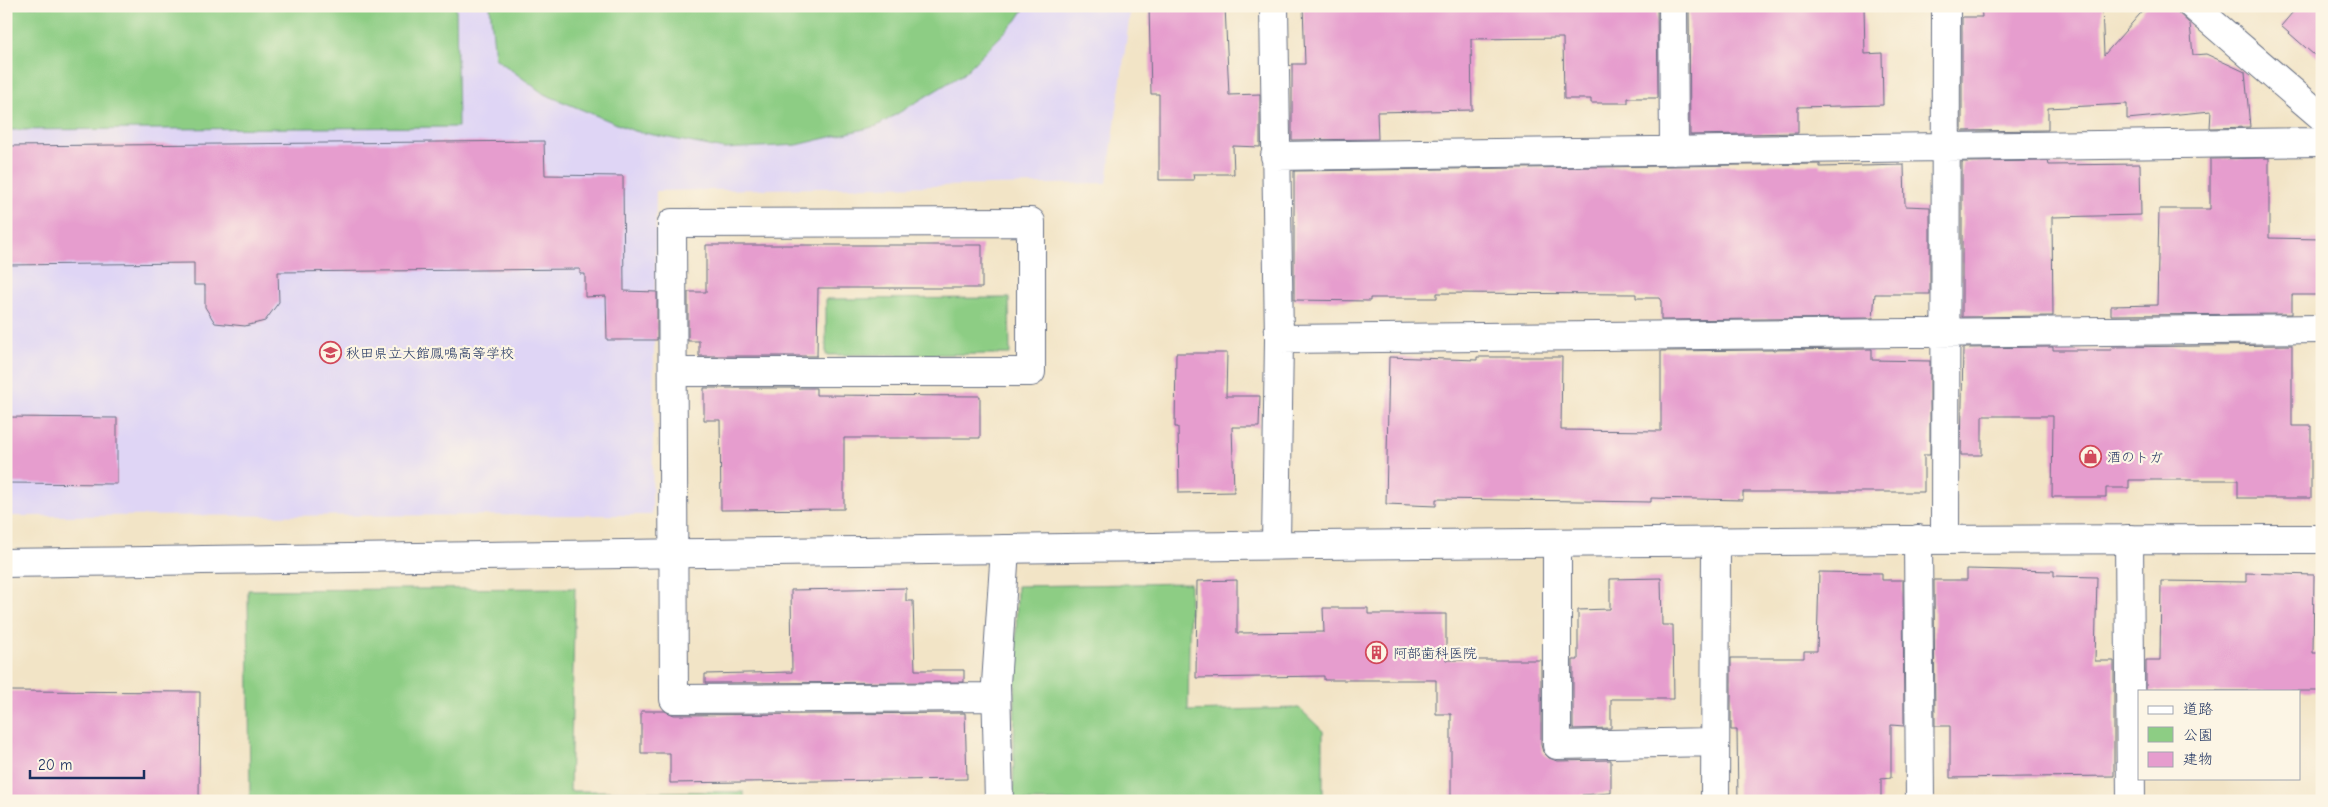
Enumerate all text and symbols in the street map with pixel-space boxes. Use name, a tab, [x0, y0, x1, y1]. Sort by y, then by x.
school or university icon: 秋田県立大館鳳鳴高等学校	[318, 341, 342, 365]
place label: 秋田県立大館鳳鳴高等学校	[346, 345, 514, 362]
shop icon: 酒のトガ	[2079, 445, 2103, 469]
place label: 酒のトガ	[2107, 449, 2163, 466]
building icon: 阿部歯科医院	[1365, 641, 1389, 665]
place label: 阿部歯科医院	[1393, 645, 1477, 662]
legend	[2138, 690, 2300, 780]
text: 道路	[2183, 700, 2213, 718]
text: 公園	[2183, 726, 2213, 744]
scale bar	[30, 747, 144, 779]
text: 建物	[2183, 750, 2213, 768]
text: 20 m	[38, 756, 72, 774]

